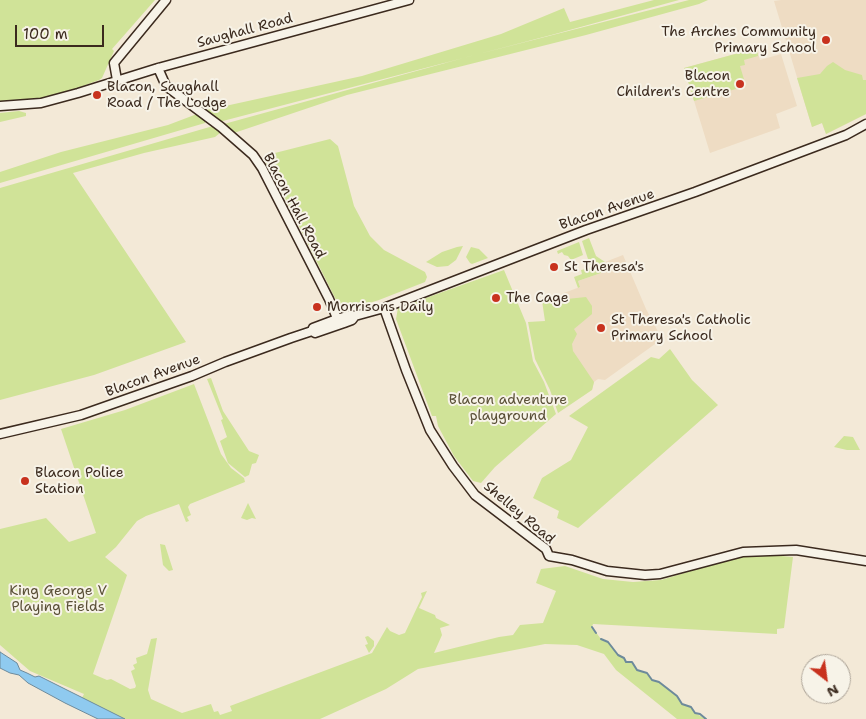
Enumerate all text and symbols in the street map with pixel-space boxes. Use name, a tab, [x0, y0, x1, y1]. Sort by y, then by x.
street label: Saughall Road	[195, 10, 295, 52]
scale bar	[18, 15, 106, 47]
text: 100 m	[23, 24, 68, 44]
place label: The Arches Community Primary School	[661, 24, 816, 56]
marker: The Arches Community Primary School	[820, 34, 832, 46]
place label: Blacon Children's Centre	[616, 68, 730, 100]
marker: Blacon Children's Centre	[734, 78, 746, 90]
place label: Blacon, Saughall Road / The Lodge	[107, 79, 227, 111]
marker: Blacon, Saughall Road / The Lodge	[91, 89, 103, 101]
street label: Blacon Hall Road	[259, 150, 329, 262]
street label: Blacon Avenue	[557, 186, 657, 234]
place label: St Theresa's	[564, 259, 644, 275]
marker: St Theresa's	[548, 261, 560, 273]
place label: The Cage	[506, 290, 569, 306]
marker: The Cage	[490, 292, 502, 304]
place label: Morrisons Daily	[327, 299, 434, 315]
marker: Morrisons Daily	[311, 301, 323, 313]
place label: St Theresa's Catholic Primary School	[611, 312, 751, 344]
marker: St Theresa's Catholic Primary School	[595, 322, 607, 334]
street label: Blacon Avenue	[103, 351, 203, 401]
park label: Blacon adventure playground	[449, 392, 567, 424]
place label: Blacon Police Station	[35, 465, 124, 498]
marker: Blacon Police Station	[19, 475, 31, 487]
street label: Shelley Road	[480, 478, 558, 548]
park label: King George V Playing Fields	[9, 583, 107, 616]
north arrow	[801, 654, 851, 704]
text: N	[824, 681, 842, 702]

